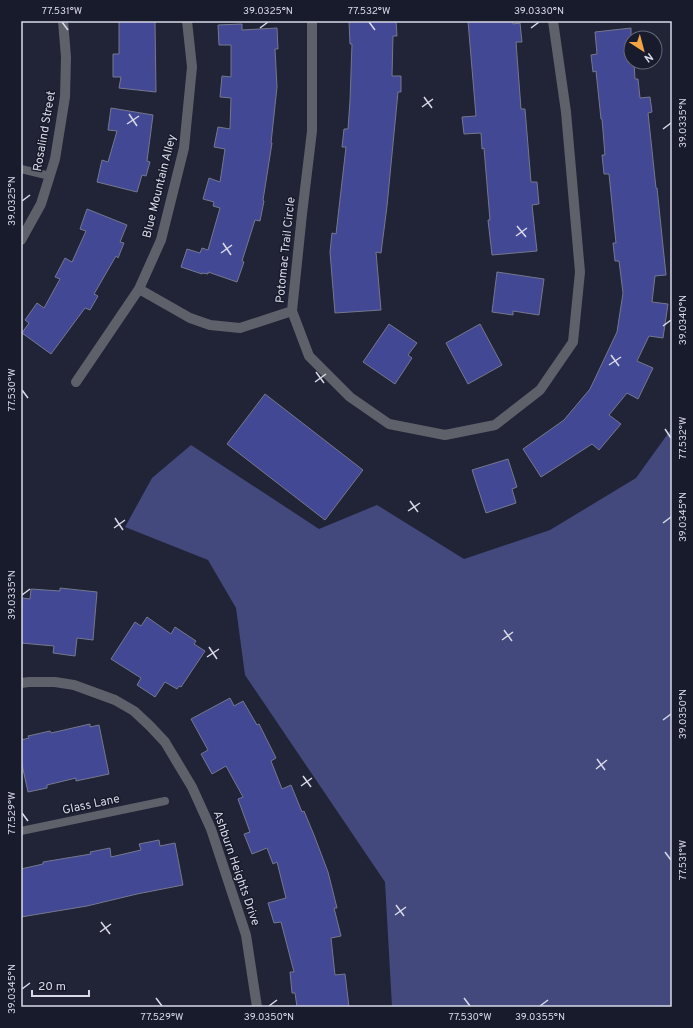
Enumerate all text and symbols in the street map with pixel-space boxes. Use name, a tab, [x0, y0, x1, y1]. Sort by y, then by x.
text: 77.531°W	[42, 5, 82, 18]
text: 39.0325°N	[243, 5, 293, 18]
text: 77.532°W	[348, 5, 390, 18]
text: 39.0330°N	[514, 5, 564, 18]
north arrow	[623, 30, 663, 70]
text: N	[641, 49, 656, 65]
street label: Rosalind Street	[30, 89, 60, 173]
text: 39.0335°N	[677, 98, 690, 148]
street label: Blue Mountain Alley	[139, 133, 181, 240]
text: 39.0325°N	[6, 176, 19, 226]
street label: Potomac Trail Circle	[272, 196, 300, 304]
text: 39.0340°N	[677, 295, 690, 345]
text: 77.530°W	[6, 368, 19, 412]
text: 77.532°W	[677, 417, 690, 459]
text: 39.0345°N	[677, 492, 690, 542]
text: 39.0335°N	[6, 570, 19, 620]
text: 39.0350°N	[677, 689, 690, 739]
street label: Glass Lane	[61, 791, 121, 819]
text: 77.529°W	[6, 792, 19, 834]
street label: Ashburn Heights Drive	[209, 809, 263, 928]
text: 77.531°W	[677, 840, 690, 880]
text: 39.0345°N	[6, 964, 19, 1014]
scale bar	[32, 972, 89, 998]
text: 20 m	[38, 979, 66, 995]
text: 77.529°W	[141, 1011, 183, 1024]
text: 39.0350°N	[244, 1011, 294, 1024]
text: 77.530°W	[448, 1011, 492, 1024]
text: 39.0355°N	[515, 1011, 565, 1024]

